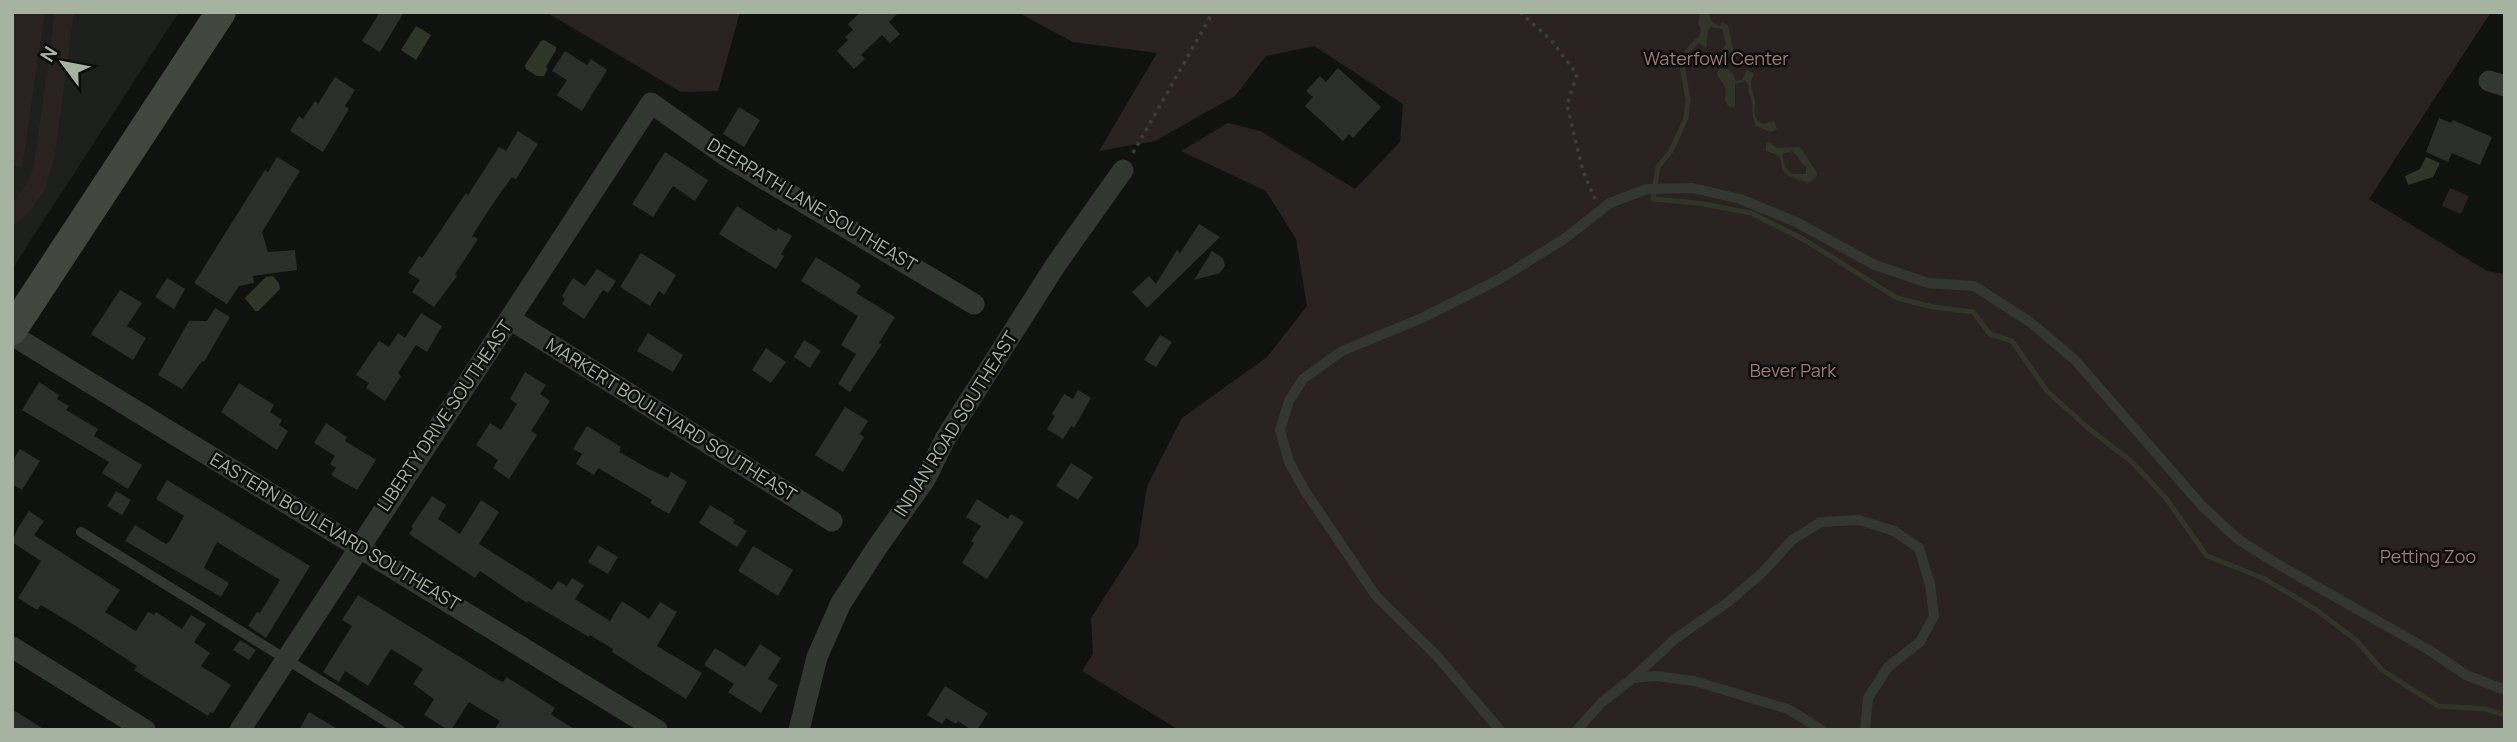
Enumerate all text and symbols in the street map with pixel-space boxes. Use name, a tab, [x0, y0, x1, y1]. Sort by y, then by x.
north arrow	[28, 28, 98, 98]
text: N	[34, 41, 63, 67]
park label: Waterfowl Center	[1643, 46, 1789, 70]
street label: DEERPATH LANE SOUTHEAST	[703, 132, 922, 277]
street label: LIBERTY DRIVE SOUTHEAST	[371, 315, 517, 516]
street label: INDIAN ROAD SOUTHEAST	[888, 326, 1022, 521]
street label: MARKERT BOULEVARD SOUTHEAST	[542, 332, 802, 507]
park label: Bever Park	[1750, 358, 1837, 382]
street label: EASTERN BOULEVARD SOUTHEAST	[206, 447, 465, 616]
park label: Petting Zoo	[2380, 544, 2476, 568]

